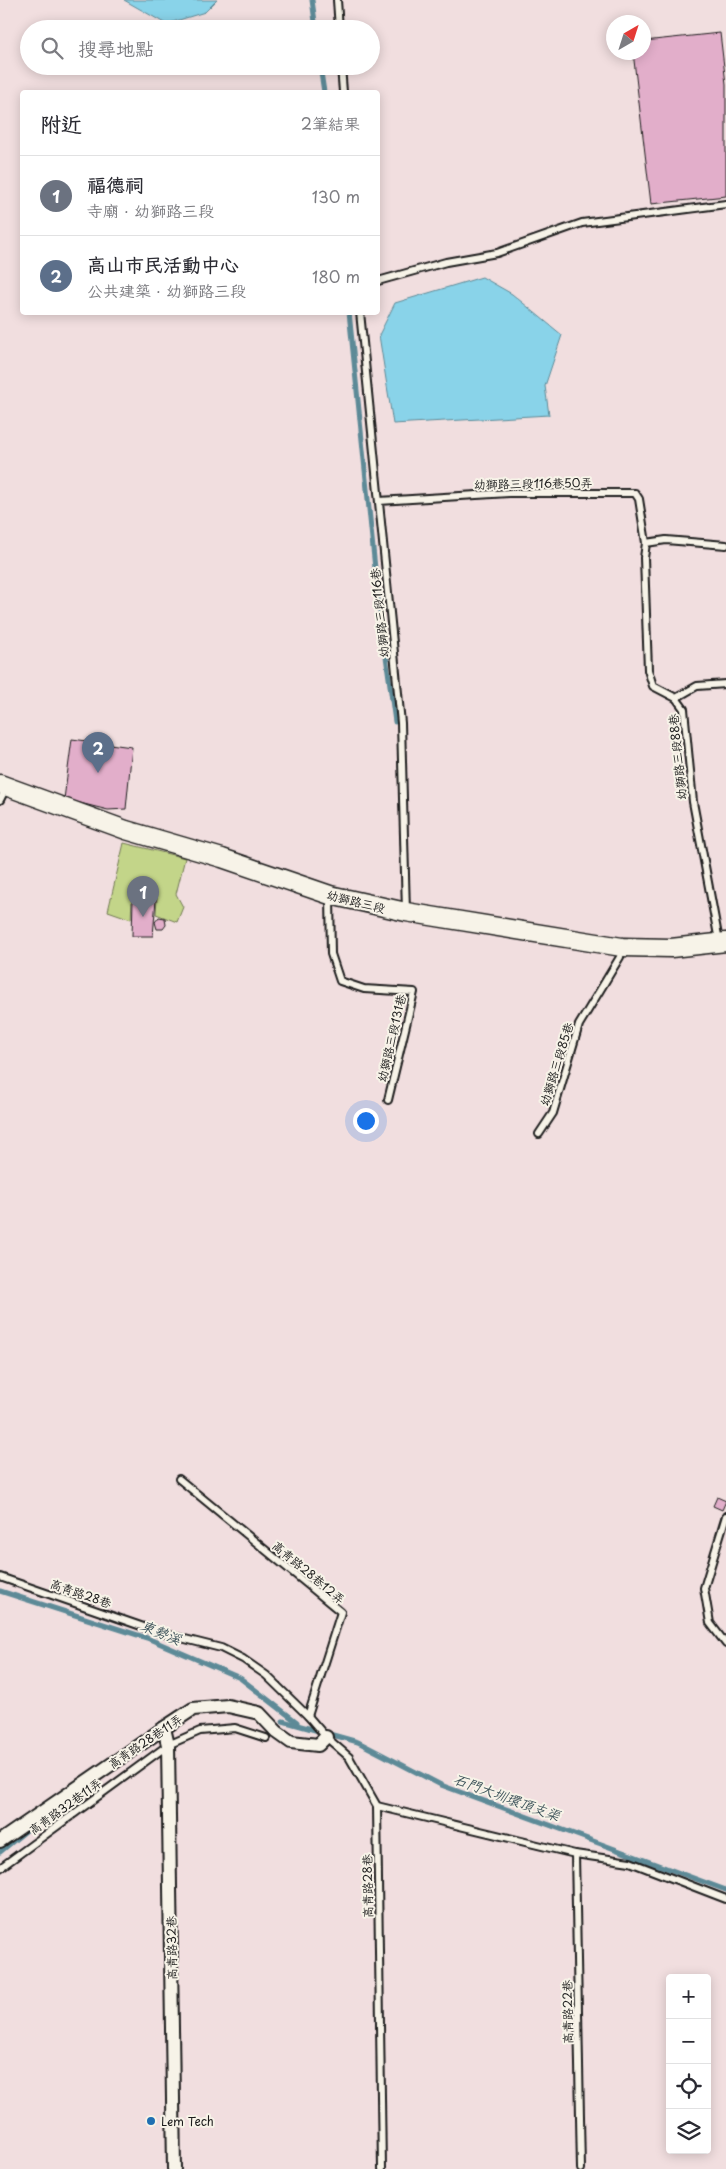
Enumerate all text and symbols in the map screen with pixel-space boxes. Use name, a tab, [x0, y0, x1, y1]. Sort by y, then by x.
north arrow	[606, 15, 651, 60]
search box	[20, 20, 380, 75]
icon: search	[38, 34, 66, 62]
text: 搜尋地點	[78, 34, 154, 62]
text: 附近	[40, 107, 82, 139]
text: 2筆結果	[301, 111, 360, 135]
text: 福德祠	[87, 170, 144, 198]
text: 1	[52, 184, 60, 208]
text: 130 m	[312, 184, 360, 208]
text: 寺廟 · 幼獅路三段	[87, 198, 214, 222]
text: 高山市民活動中心	[87, 250, 239, 278]
text: 2	[50, 264, 62, 288]
text: 180 m	[312, 264, 360, 288]
text: 公共建築 · 幼獅路三段	[87, 278, 246, 302]
street label: 幼獅路三段116巷50弄	[473, 473, 593, 493]
street label: 幼獅路三段116巷	[365, 567, 393, 659]
street label: 幼獅路三段88巷	[664, 713, 690, 801]
pin: 2	[82, 732, 114, 773]
pin: 1	[127, 876, 159, 917]
street label: 幼獅路三段	[325, 885, 387, 917]
street label: 幼獅路三段131巷	[372, 992, 410, 1084]
street label: 幼獅路三段85巷	[535, 1020, 577, 1108]
your location	[353, 1108, 379, 1134]
street label: 高青路28巷12弄	[269, 1536, 349, 1608]
street label: 高青路28巷	[48, 1574, 114, 1612]
water label: 東勢溪	[138, 1614, 185, 1650]
street label: 高青路28巷11弄	[104, 1709, 186, 1773]
water label: 石門大圳環頂支渠	[451, 1768, 564, 1826]
street label: 高青路32巷11弄	[25, 1773, 105, 1839]
street label: 高青路28巷	[357, 1854, 377, 1918]
street label: 高青路32巷	[161, 1916, 181, 1980]
map controls	[666, 1974, 711, 2154]
button: +	[666, 1974, 711, 2019]
street label: 高青路22巷	[557, 1980, 577, 2044]
button: −	[666, 2019, 711, 2064]
button: locate	[666, 2064, 711, 2109]
button: layers	[666, 2109, 711, 2154]
place label: Lem Tech	[161, 2112, 214, 2130]
marker: Lem Tech	[145, 2115, 157, 2127]

